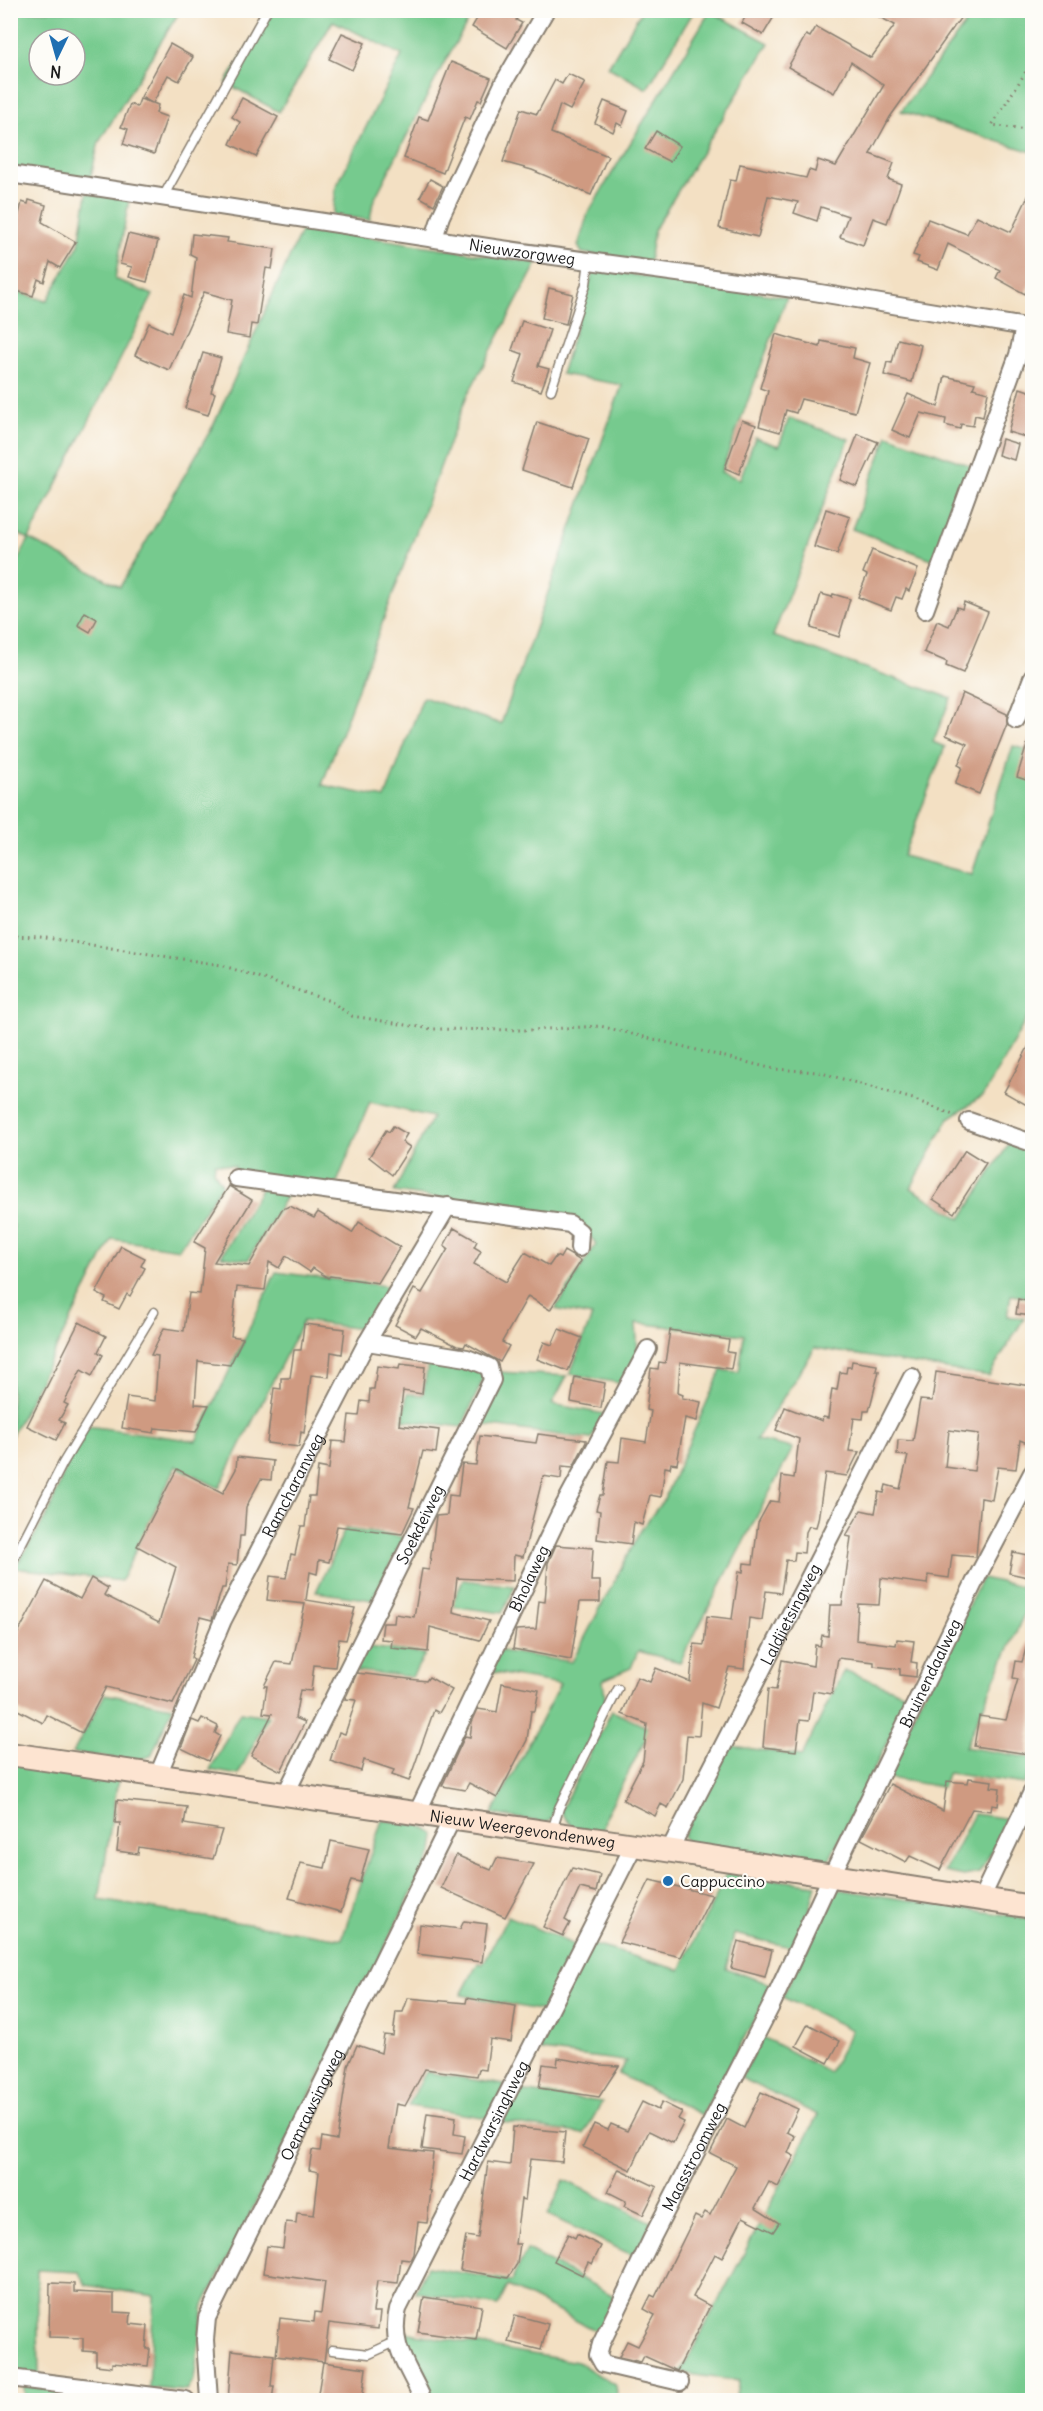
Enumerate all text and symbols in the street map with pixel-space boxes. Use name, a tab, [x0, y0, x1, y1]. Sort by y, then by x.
north arrow	[27, 27, 87, 87]
text: N	[49, 61, 62, 82]
street label: Nieuwzorgweg	[468, 234, 577, 269]
street label: Ramcharanweg	[258, 1430, 328, 1541]
street label: Soekdeiweg	[392, 1481, 448, 1568]
street label: Bholaweg	[504, 1542, 553, 1615]
street label: Laldjietsingweg	[756, 1560, 825, 1668]
street label: Bruinendaalweg	[895, 1616, 965, 1731]
street label: Nieuw Weergevondenweg	[428, 1805, 617, 1852]
place label: Cappuccino	[680, 1871, 765, 1891]
marker: Cappuccino	[661, 1874, 675, 1888]
street label: Oemrawsingweg	[276, 2045, 348, 2164]
street label: Hardwarsinghweg	[455, 2057, 533, 2185]
street label: Maasstroomweg	[658, 2099, 730, 2214]

